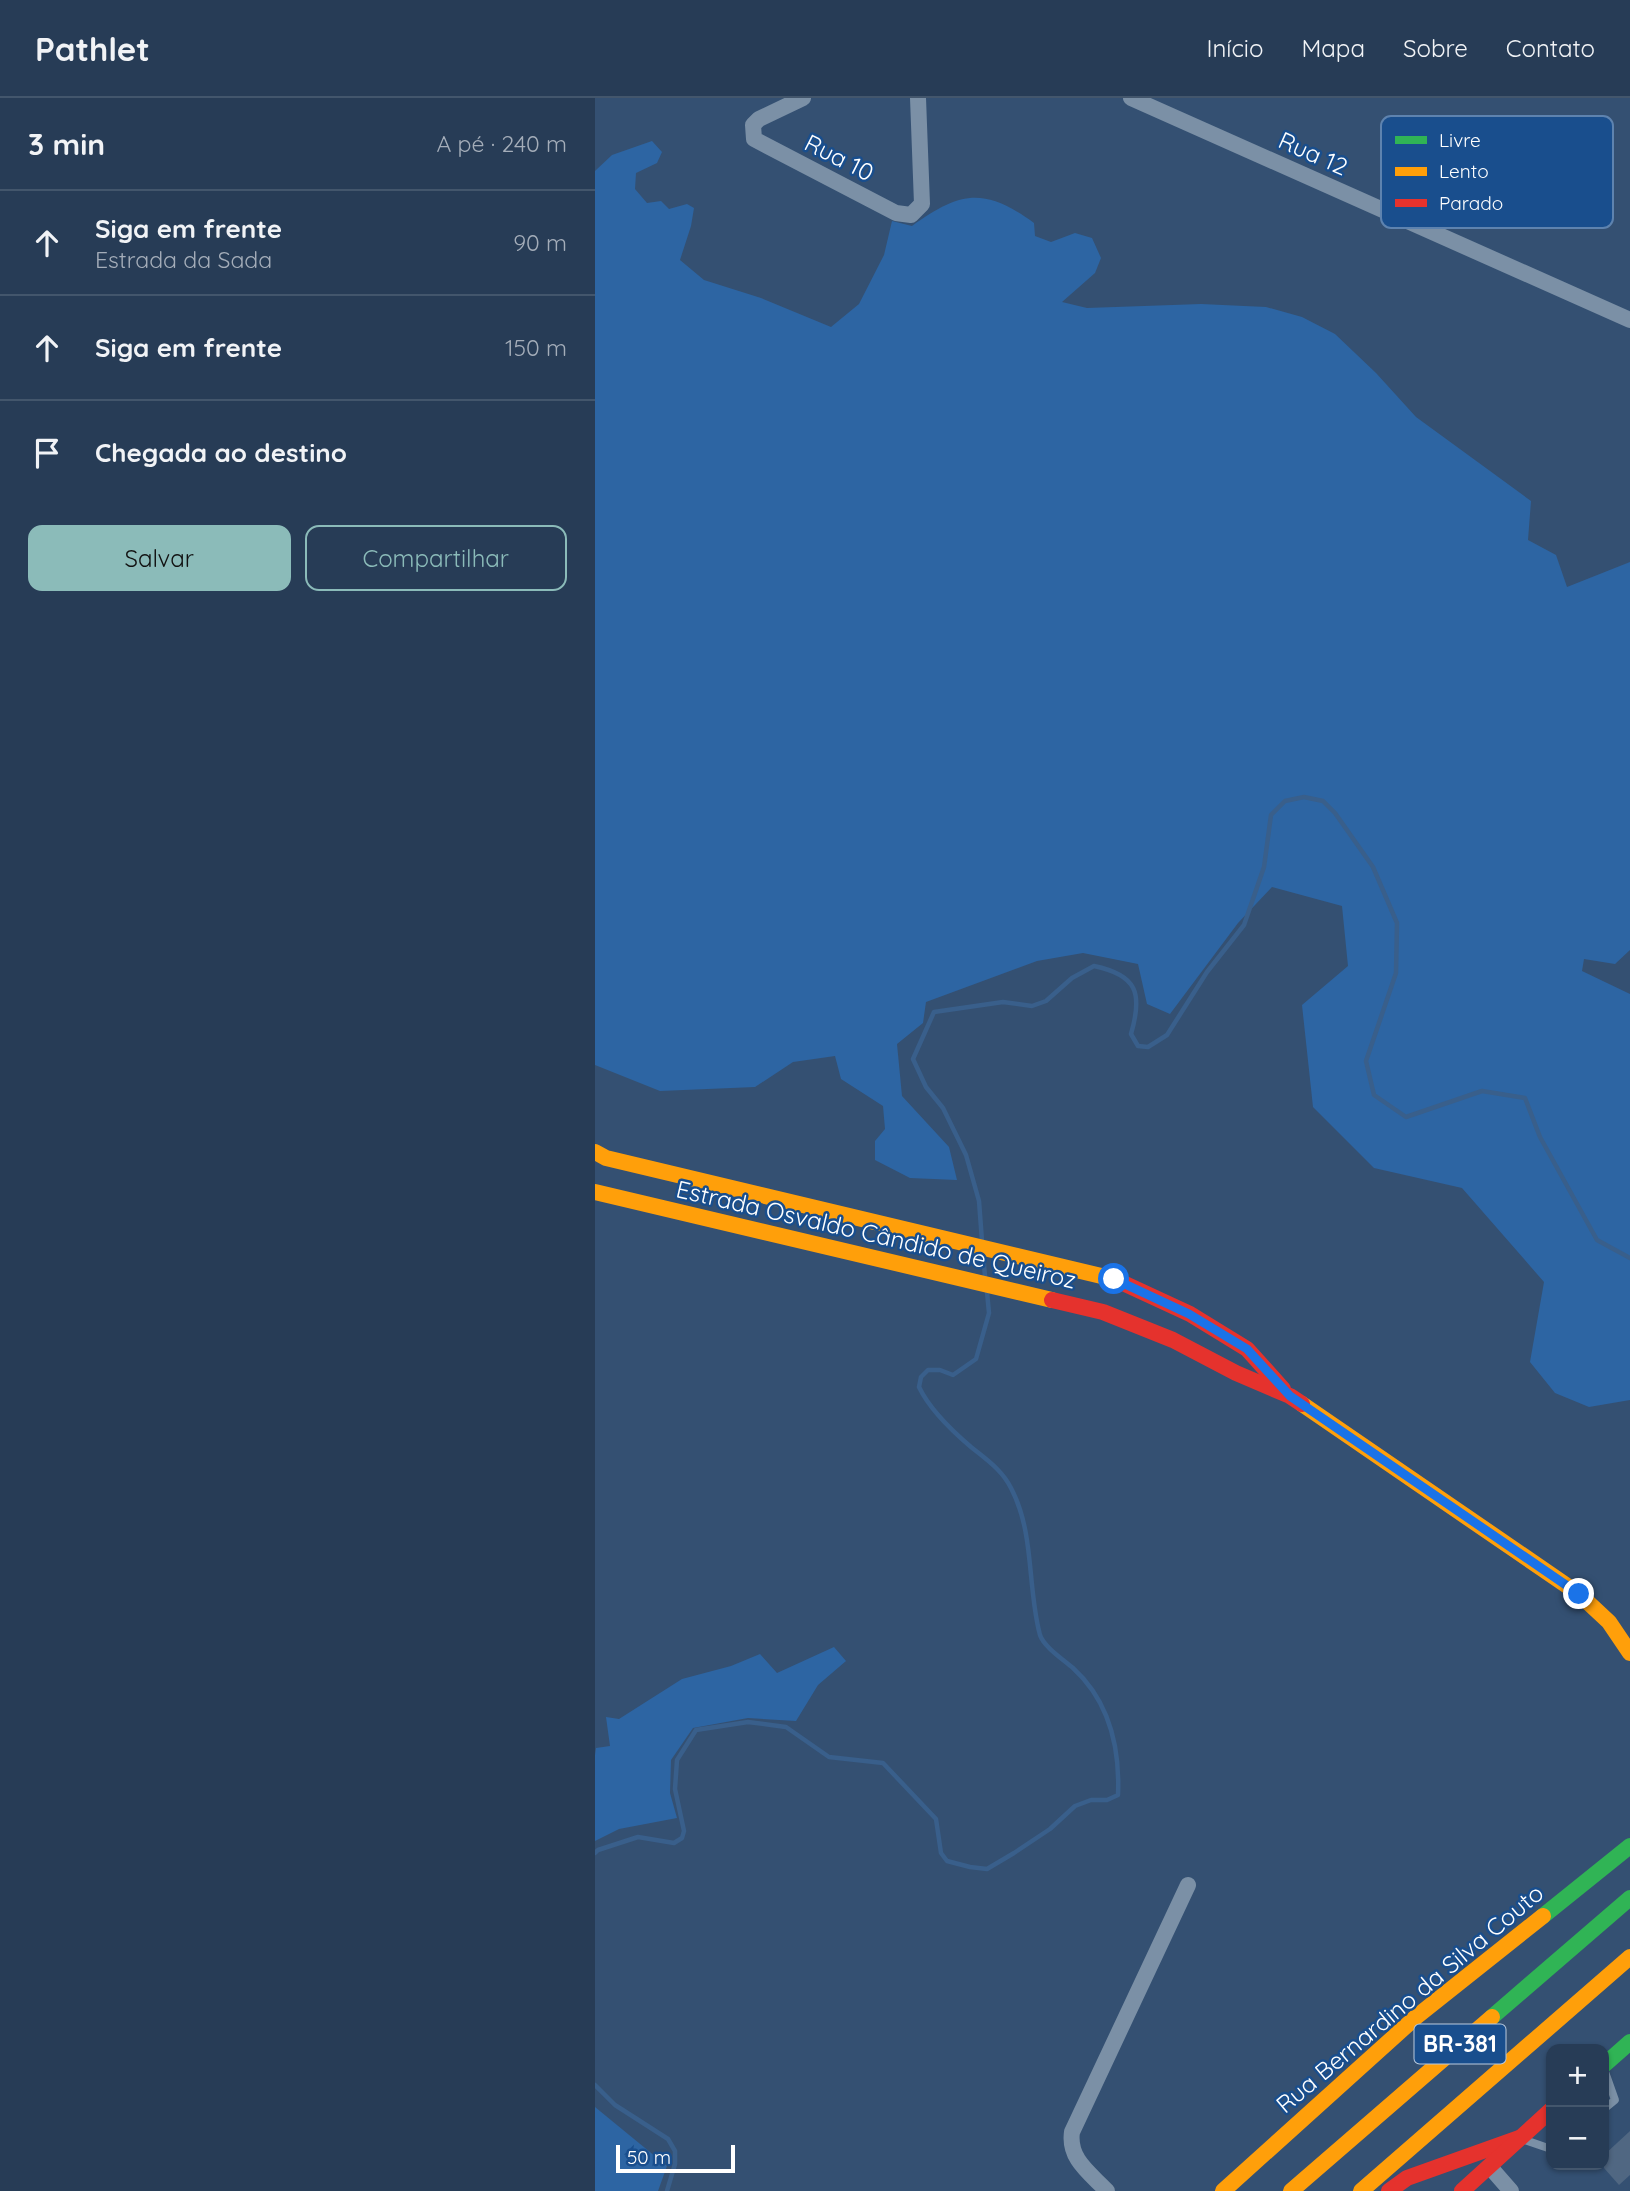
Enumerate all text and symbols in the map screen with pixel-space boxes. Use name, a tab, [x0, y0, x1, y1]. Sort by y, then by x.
text: Pathlet	[35, 28, 150, 69]
text: Início	[1206, 33, 1263, 63]
text: Mapa	[1301, 33, 1365, 63]
text: Sobre	[1403, 33, 1468, 63]
text: Contato	[1506, 33, 1595, 63]
legend	[1381, 116, 1613, 228]
text: 3 min	[28, 125, 105, 163]
street label: Rua 12	[1274, 125, 1353, 182]
street label: Rua 10	[800, 127, 879, 187]
text: Livre	[1439, 128, 1481, 152]
text: A pé · 240 m	[436, 129, 567, 158]
text: Lento	[1439, 159, 1489, 183]
text: Parado	[1439, 191, 1503, 215]
text: Siga em frente	[95, 212, 282, 245]
icon: ahead	[28, 224, 66, 262]
text: 90 m	[513, 228, 567, 257]
text: Estrada da Sada	[95, 245, 272, 274]
icon: ahead	[28, 329, 66, 367]
text: Siga em frente	[95, 331, 282, 364]
text: 150 m	[505, 333, 567, 362]
icon: arrive	[28, 434, 66, 472]
text: Chegada ao destino	[95, 436, 347, 469]
button: Salvar	[28, 525, 291, 591]
button: Compartilhar	[305, 525, 567, 591]
street label: Estrada Osvaldo Cândido de Queiroz	[673, 1173, 1079, 1295]
route start	[1098, 1263, 1129, 1294]
route end	[1563, 1578, 1594, 1609]
street label: Rua Bernardino da Silva Couto	[1269, 1877, 1549, 2119]
road number: BR-381	[1415, 2024, 1505, 2064]
map controls	[1546, 2044, 1609, 2170]
button: +	[1546, 2044, 1609, 2107]
button: −	[1546, 2107, 1609, 2170]
scale bar	[616, 2142, 735, 2174]
text: 50 m	[627, 2145, 671, 2169]

